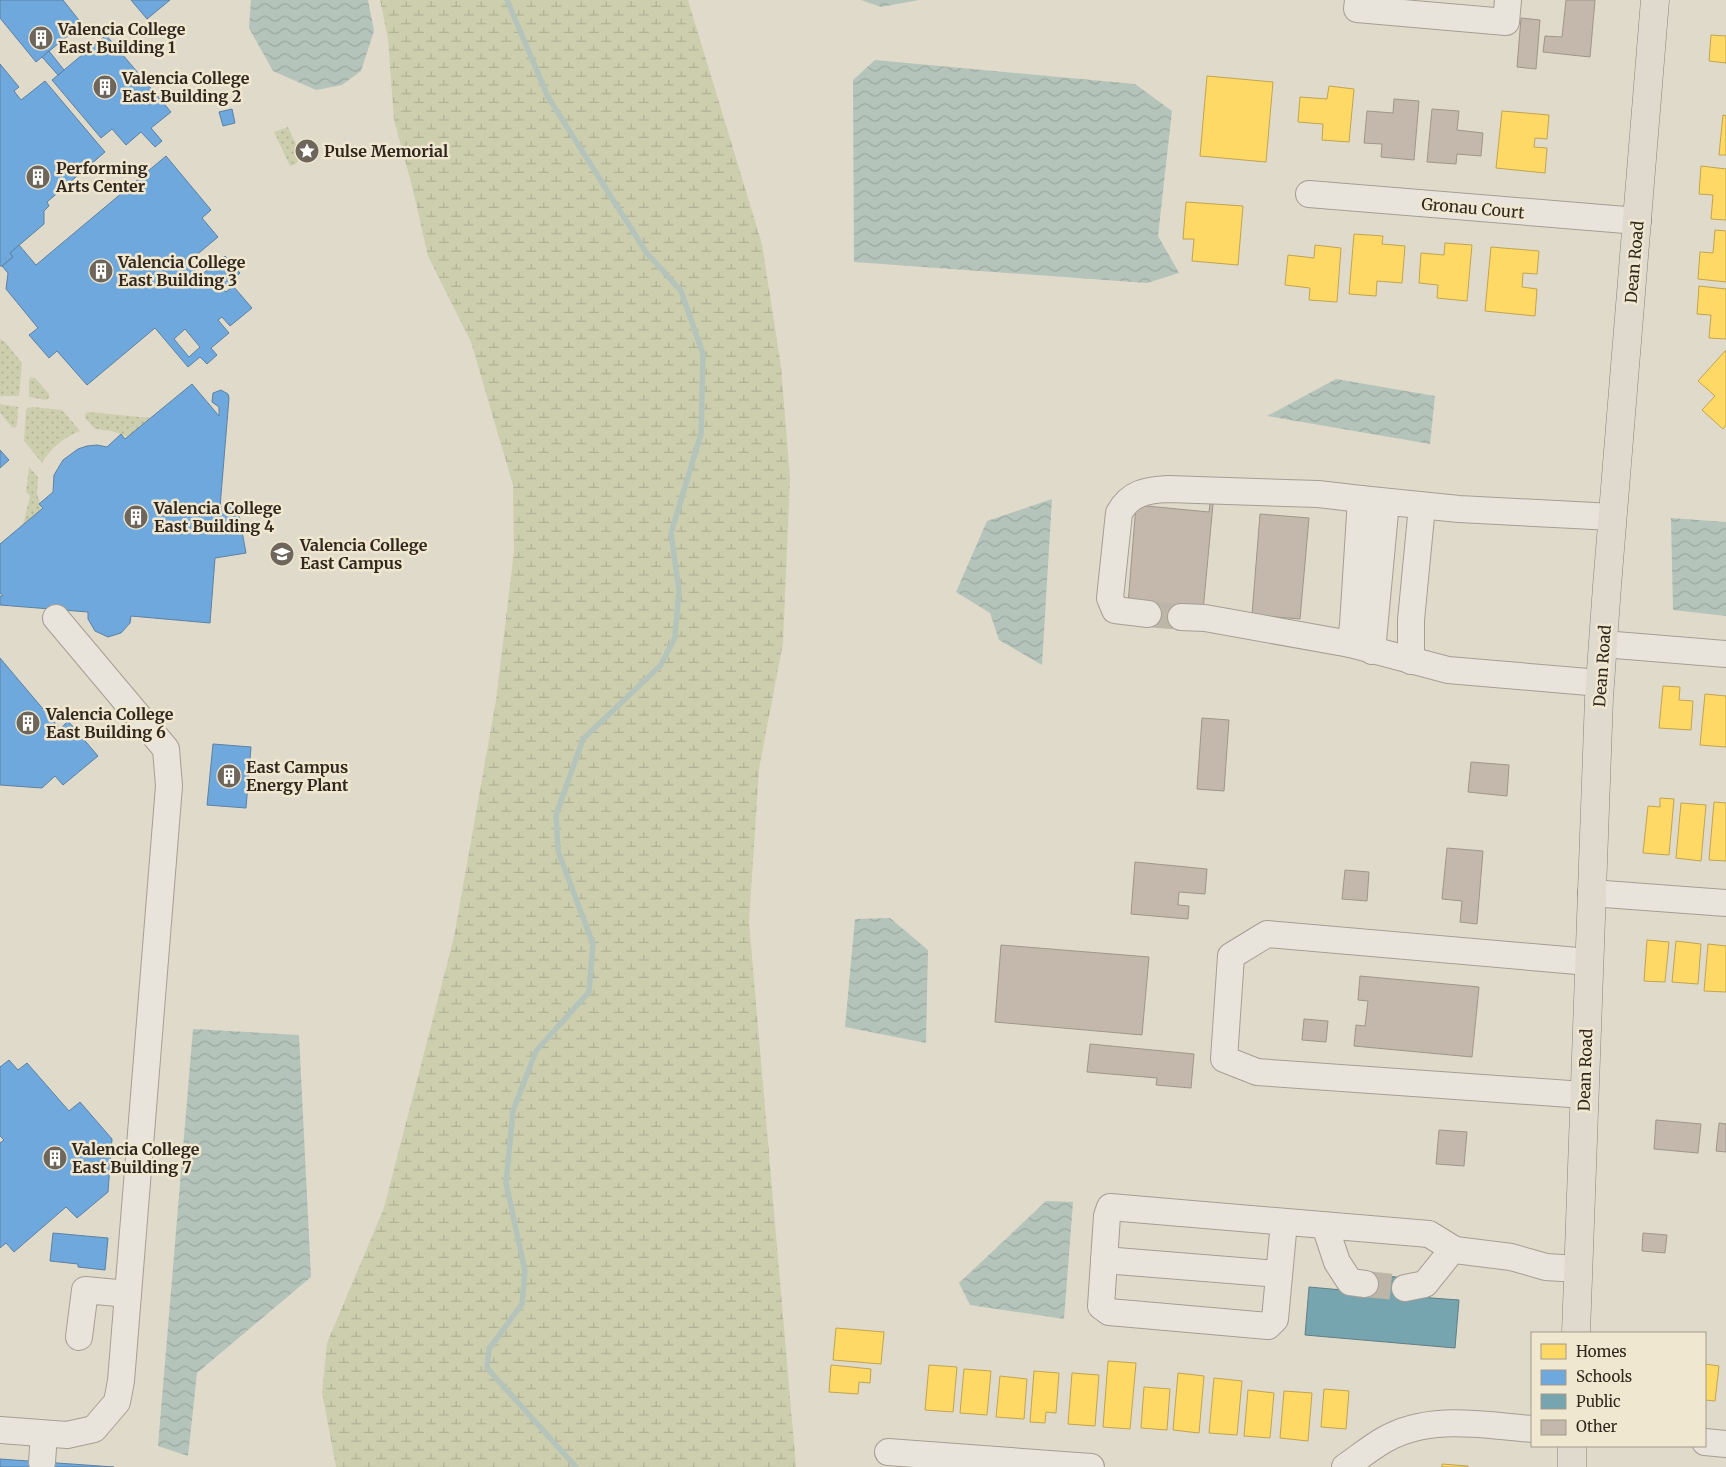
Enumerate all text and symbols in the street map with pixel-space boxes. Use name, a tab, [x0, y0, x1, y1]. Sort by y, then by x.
place label: Valencia College East Building 1	[57, 19, 186, 57]
building icon: Valencia College East Building 1	[28, 25, 54, 51]
place label: Valencia College East Building 2	[121, 68, 250, 106]
building icon: Valencia College East Building 2	[92, 74, 118, 100]
place icon: Pulse Memorial	[294, 138, 320, 164]
place label: Pulse Memorial	[324, 141, 448, 161]
place label: Performing Arts Center	[55, 158, 148, 196]
building icon: Performing Arts Center	[25, 164, 51, 190]
street label: Gronau Court	[1421, 194, 1526, 223]
street label: Dean Road	[1620, 220, 1648, 304]
place label: Valencia College East Building 3	[117, 252, 246, 290]
building icon: Valencia College East Building 3	[88, 258, 114, 284]
place label: Valencia College East Building 4	[153, 498, 282, 536]
building icon: Valencia College East Building 4	[123, 504, 149, 530]
place label: Valencia College East Campus	[299, 535, 428, 573]
school or university icon: Valencia College East Campus	[269, 541, 295, 567]
street label: Dean Road	[1589, 624, 1615, 708]
place label: Valencia College East Building 6	[45, 704, 174, 742]
building icon: Valencia College East Building 6	[15, 710, 41, 736]
place label: East Campus Energy Plant	[246, 757, 349, 795]
building icon: East Campus Energy Plant	[216, 763, 242, 789]
street label: Dean Road	[1574, 1028, 1596, 1112]
place label: Valencia College East Building 7	[71, 1139, 200, 1177]
building icon: Valencia College East Building 7	[42, 1145, 68, 1171]
legend	[1531, 1332, 1706, 1447]
text: Homes	[1576, 1342, 1627, 1361]
text: Schools	[1576, 1367, 1632, 1386]
text: Public	[1576, 1392, 1621, 1411]
text: Other	[1576, 1417, 1618, 1436]

